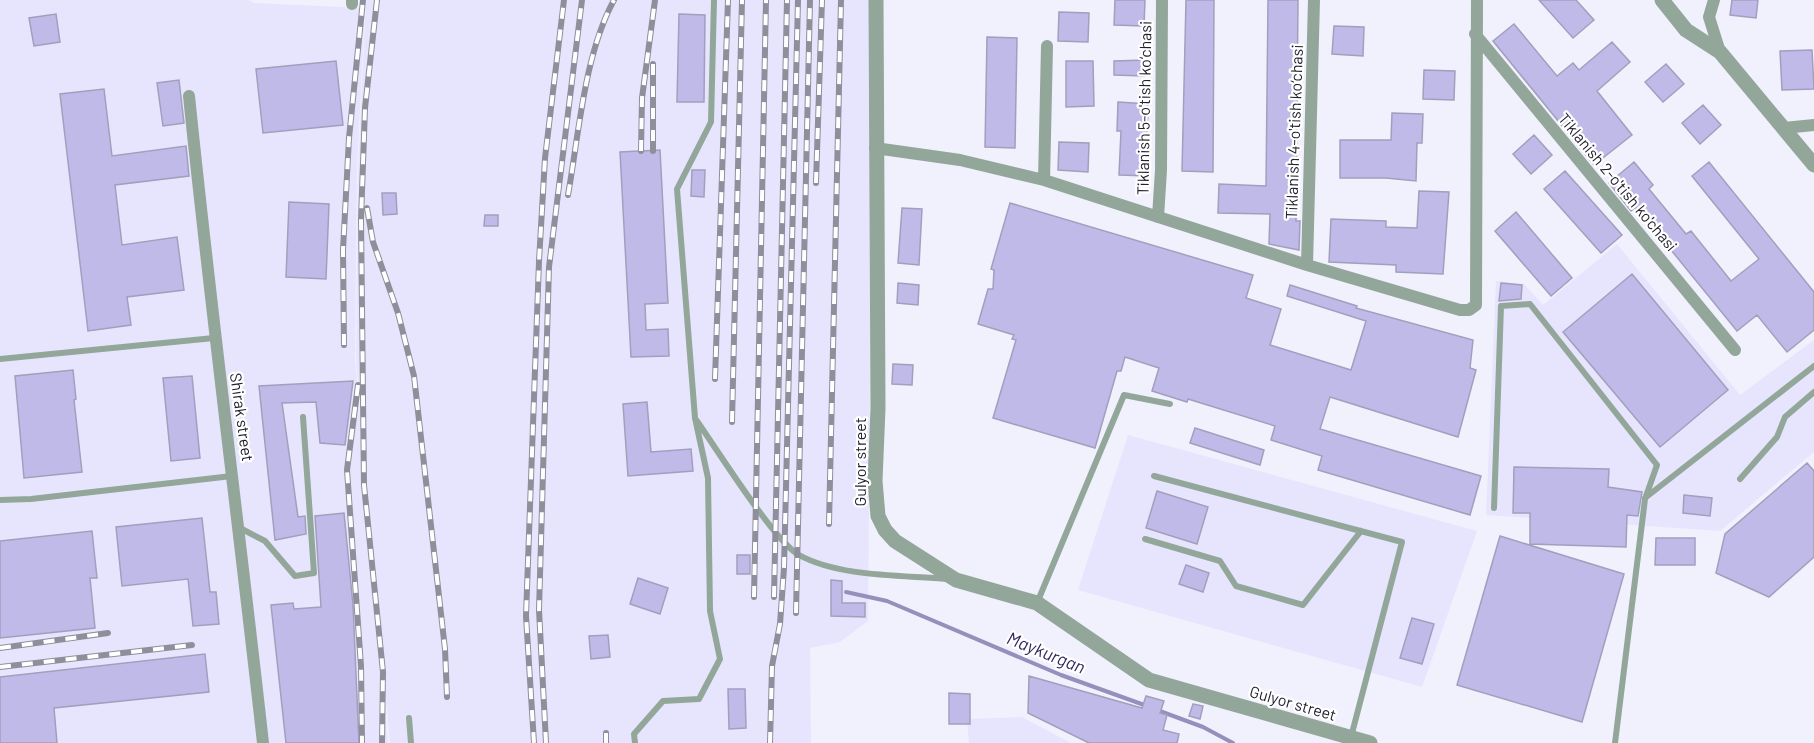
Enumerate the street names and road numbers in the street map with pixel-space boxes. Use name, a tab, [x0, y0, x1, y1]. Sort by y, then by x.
street label: Tiklanish 5-o'tish ko‘chasi	[1132, 21, 1155, 195]
street label: Tiklanish 4-o'tish ko‘chasi	[1281, 44, 1306, 220]
street label: Tiklanish 2-o'tish ko'chasi	[1555, 109, 1682, 255]
street label: Shirak street	[227, 371, 258, 462]
street label: Gulyor street	[850, 418, 869, 506]
street label: Gulyor street	[1248, 681, 1339, 724]

